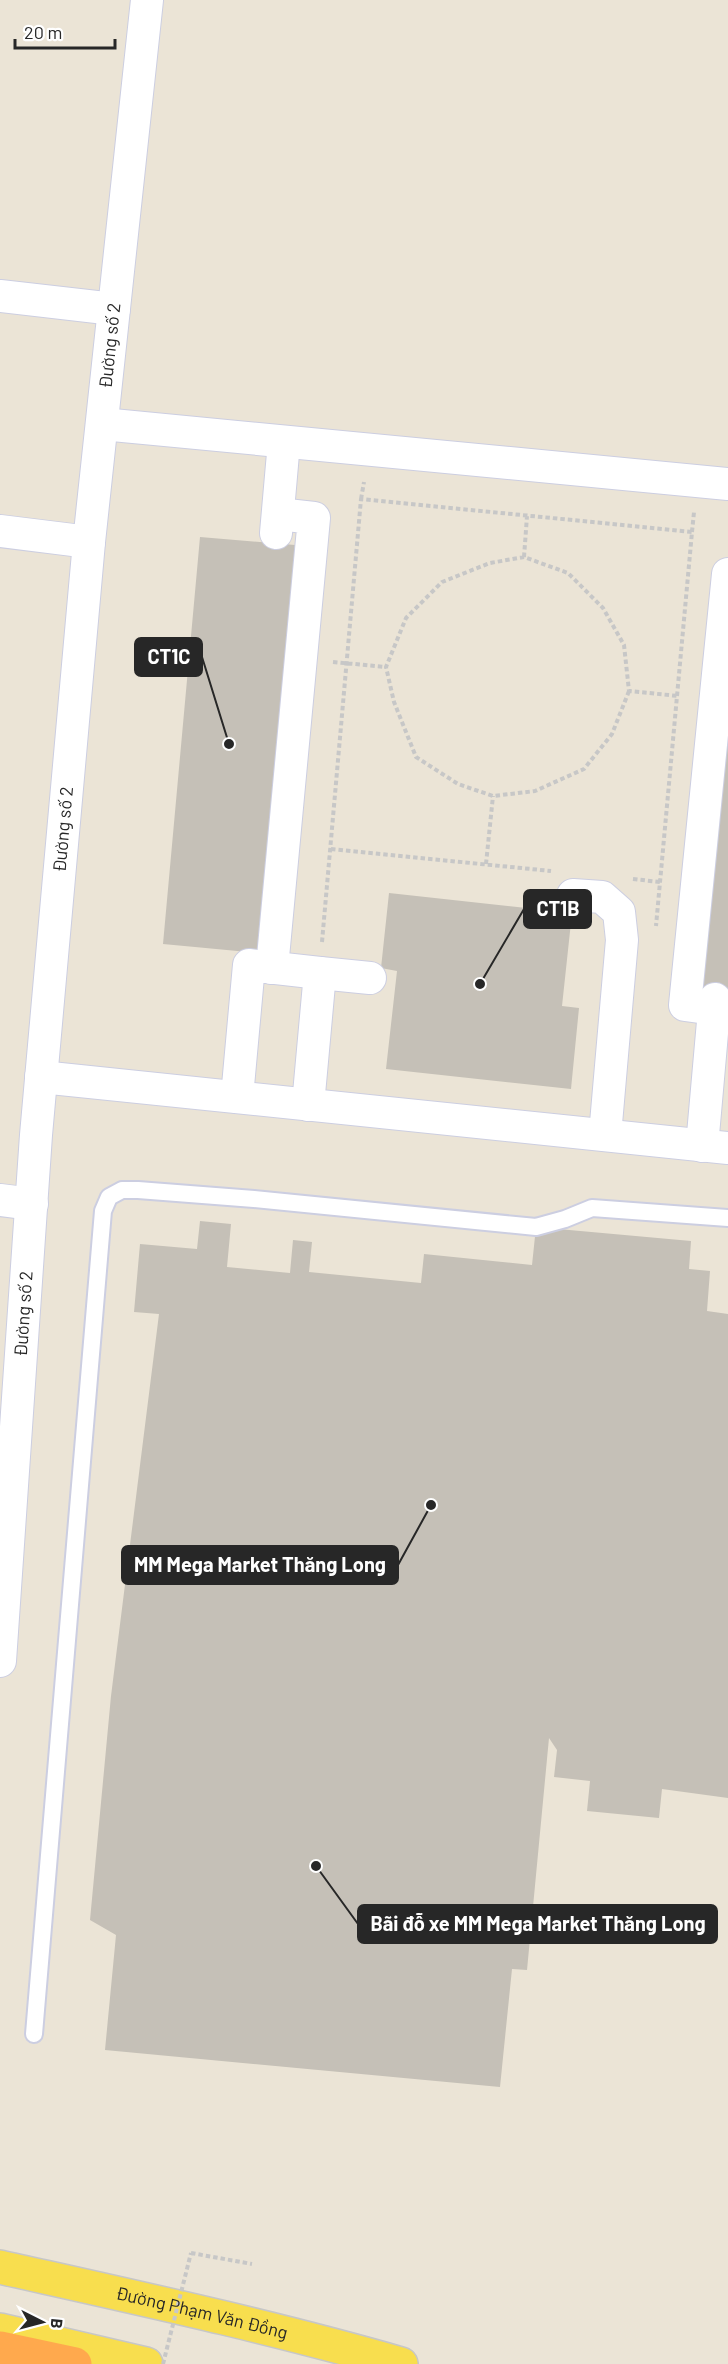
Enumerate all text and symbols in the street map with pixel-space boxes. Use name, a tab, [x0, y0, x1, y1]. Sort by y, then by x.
scale bar	[15, 12, 116, 50]
text: 20 m	[24, 21, 62, 43]
street label: Đường số 2	[93, 302, 125, 390]
callout: CT1C	[135, 638, 202, 676]
text: CT1C	[148, 644, 190, 668]
street label: Đường số 2	[48, 786, 77, 873]
callout: CT1B	[524, 890, 591, 928]
text: CT1B	[536, 896, 580, 920]
street label: Đường số 2	[9, 1270, 37, 1357]
callout: MM Mega Market Thăng Long	[122, 1546, 398, 1584]
text: MM Mega Market Thăng Long	[134, 1552, 386, 1576]
callout: Bãi đỗ xe MM Mega Market Thăng Long	[358, 1905, 717, 1943]
text: Bãi đỗ xe MM Mega Market Thăng Long	[370, 1911, 706, 1935]
street label: Đường Phạm Văn Đồng	[114, 2281, 290, 2343]
north arrow	[12, 2292, 72, 2352]
text: B	[47, 2318, 67, 2330]

